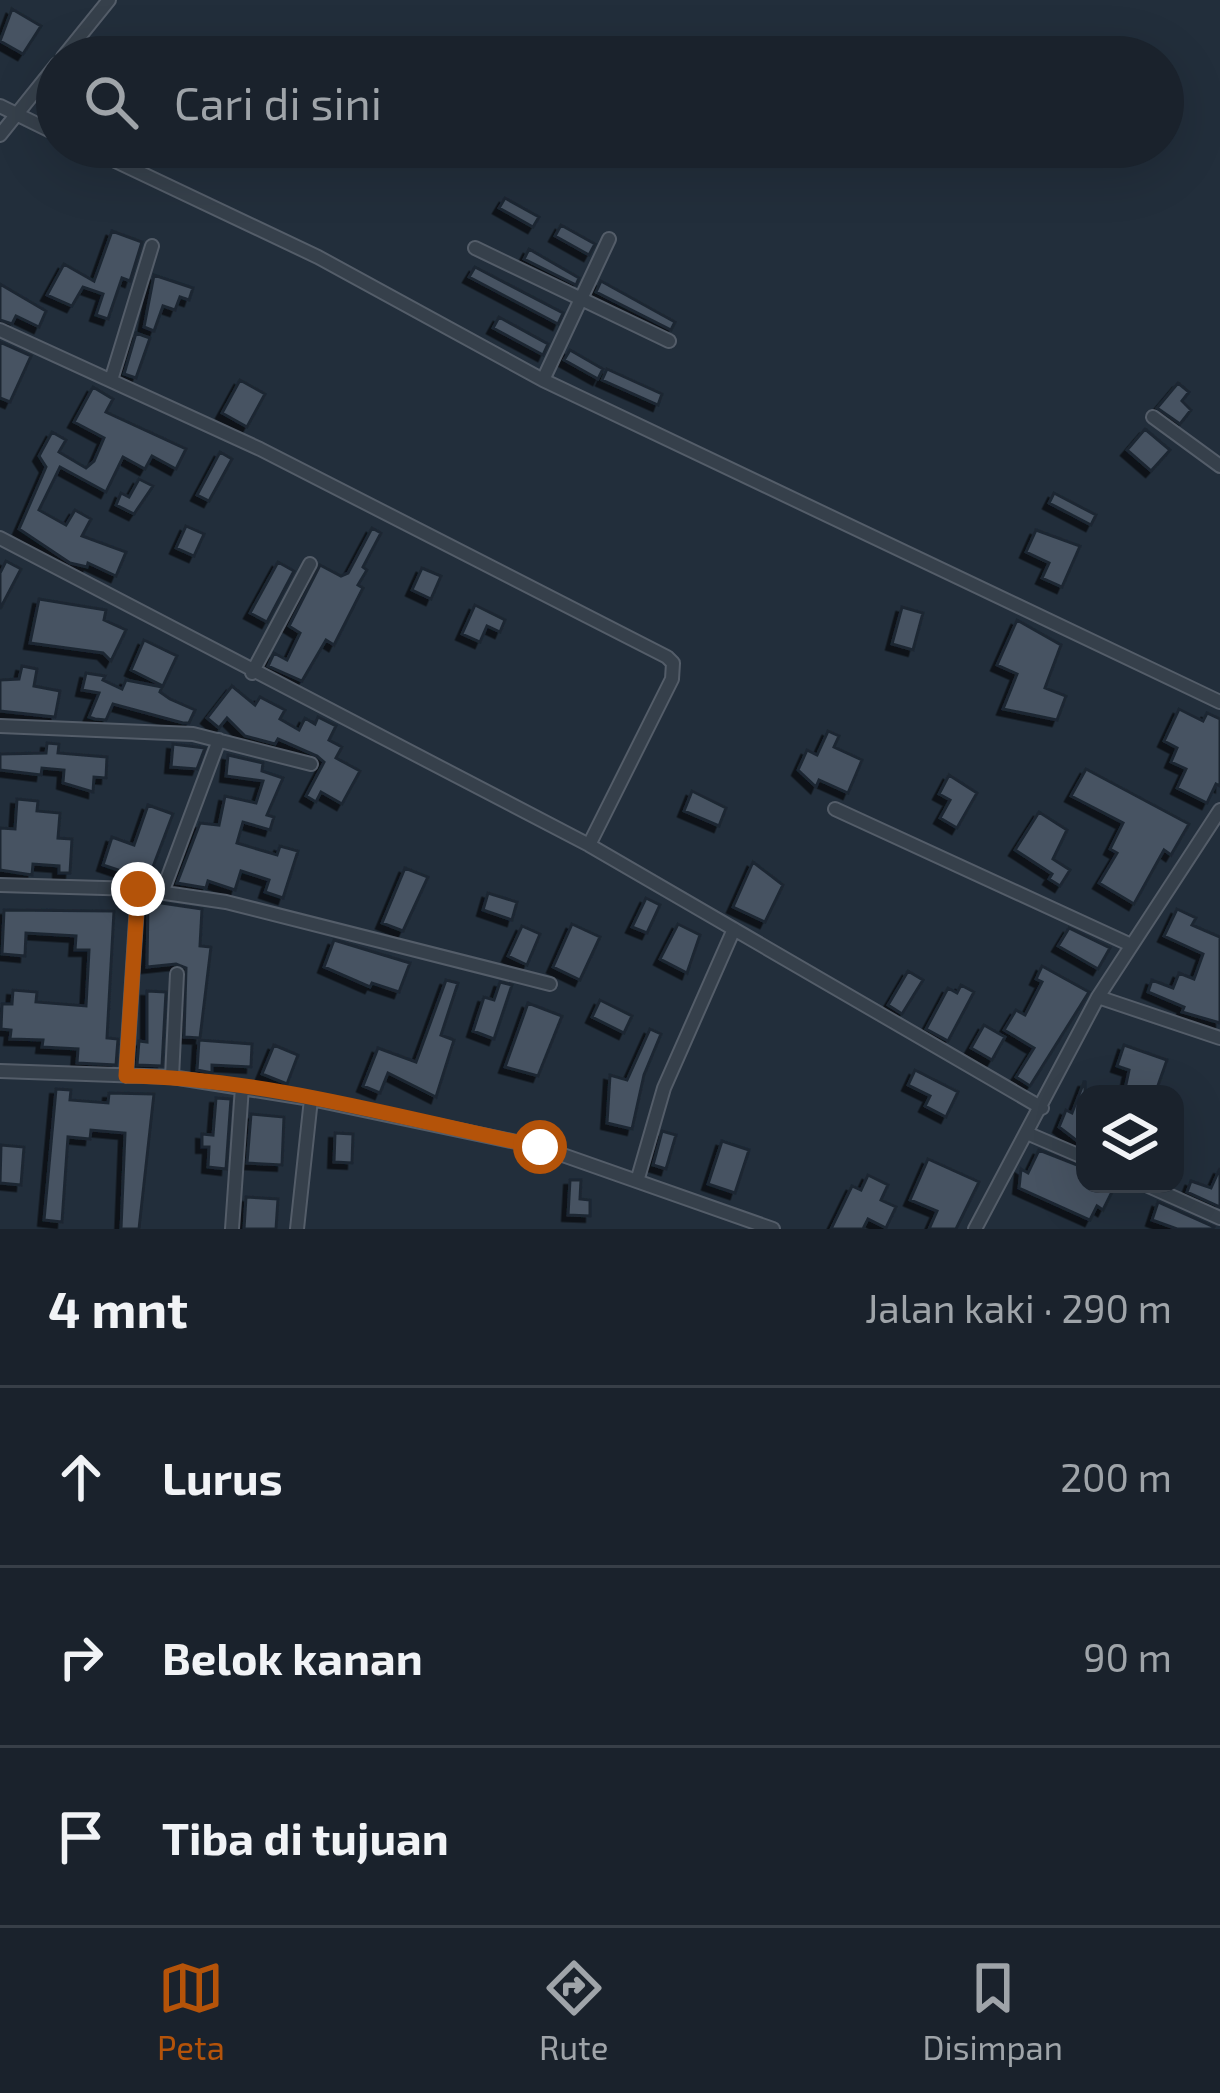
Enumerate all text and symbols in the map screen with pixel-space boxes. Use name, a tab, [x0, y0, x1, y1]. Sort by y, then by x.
search box	[36, 36, 1184, 168]
icon: search	[78, 69, 144, 135]
text: Cari di sini	[174, 75, 382, 129]
route end	[111, 862, 165, 916]
map controls	[1076, 1085, 1184, 1193]
button: layers	[1076, 1085, 1184, 1193]
route start	[513, 1120, 567, 1174]
text: 4 mnt	[48, 1277, 188, 1338]
text: Jalan kaki · 290 m	[865, 1284, 1172, 1331]
icon: ahead	[48, 1444, 114, 1510]
text: Lurus	[162, 1450, 283, 1504]
text: 200 m	[1060, 1453, 1172, 1500]
icon: right	[48, 1624, 114, 1690]
text: Belok kanan	[162, 1630, 423, 1684]
text: 90 m	[1083, 1633, 1172, 1680]
icon: arrive	[48, 1804, 114, 1870]
text: Tiba di tujuan	[162, 1810, 449, 1864]
tab: Peta	[157, 1955, 225, 2067]
tab: Rute	[539, 1955, 608, 2067]
tab: Disimpan	[923, 1955, 1063, 2067]

